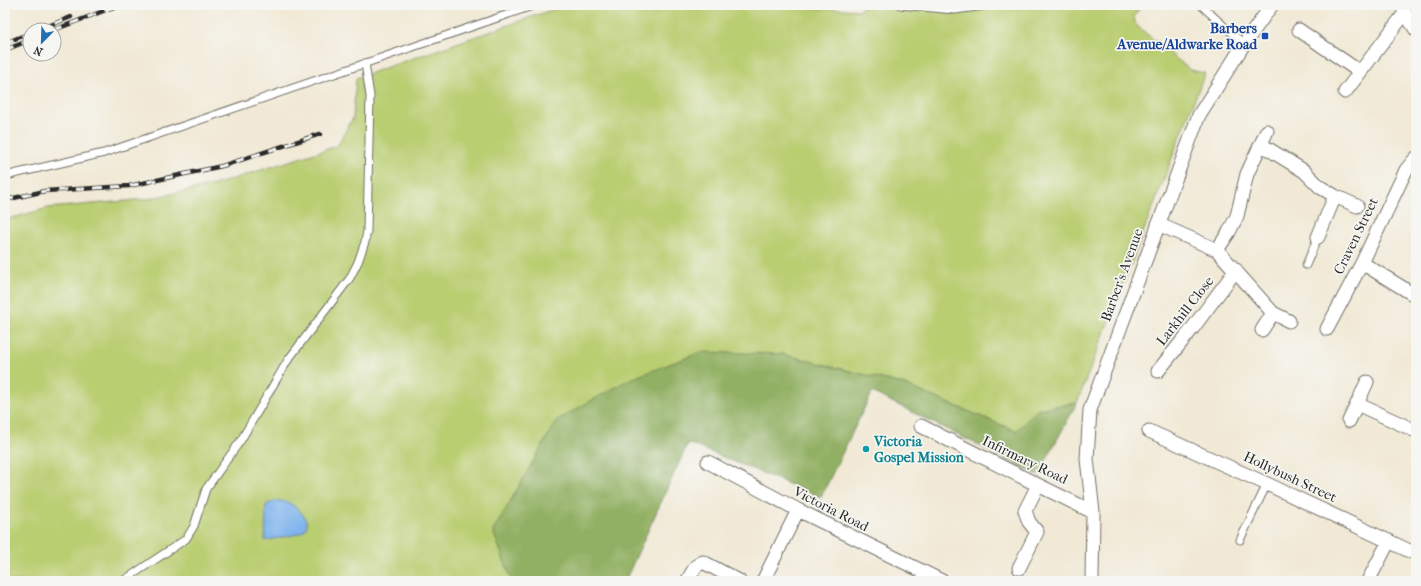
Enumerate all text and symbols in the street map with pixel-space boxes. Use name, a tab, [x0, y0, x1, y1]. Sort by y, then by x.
place label: Barbers Avenue/Aldwarke Road	[1116, 20, 1258, 53]
north arrow	[22, 22, 62, 62]
marker: Barbers Avenue/Aldwarke Road	[1260, 31, 1270, 41]
text: N	[31, 43, 45, 58]
street label: Craven Street	[1330, 195, 1382, 277]
street label: Barber's Avenue	[1097, 226, 1147, 324]
street label: Larkhill Close	[1153, 273, 1217, 349]
street label: Infirmary Road	[979, 432, 1071, 488]
place label: Victoria Gospel Mission	[873, 433, 965, 466]
marker: Victoria Gospel Mission	[861, 444, 871, 454]
street label: Hollybush Street	[1241, 448, 1339, 506]
street label: Victoria Road	[790, 482, 872, 535]

